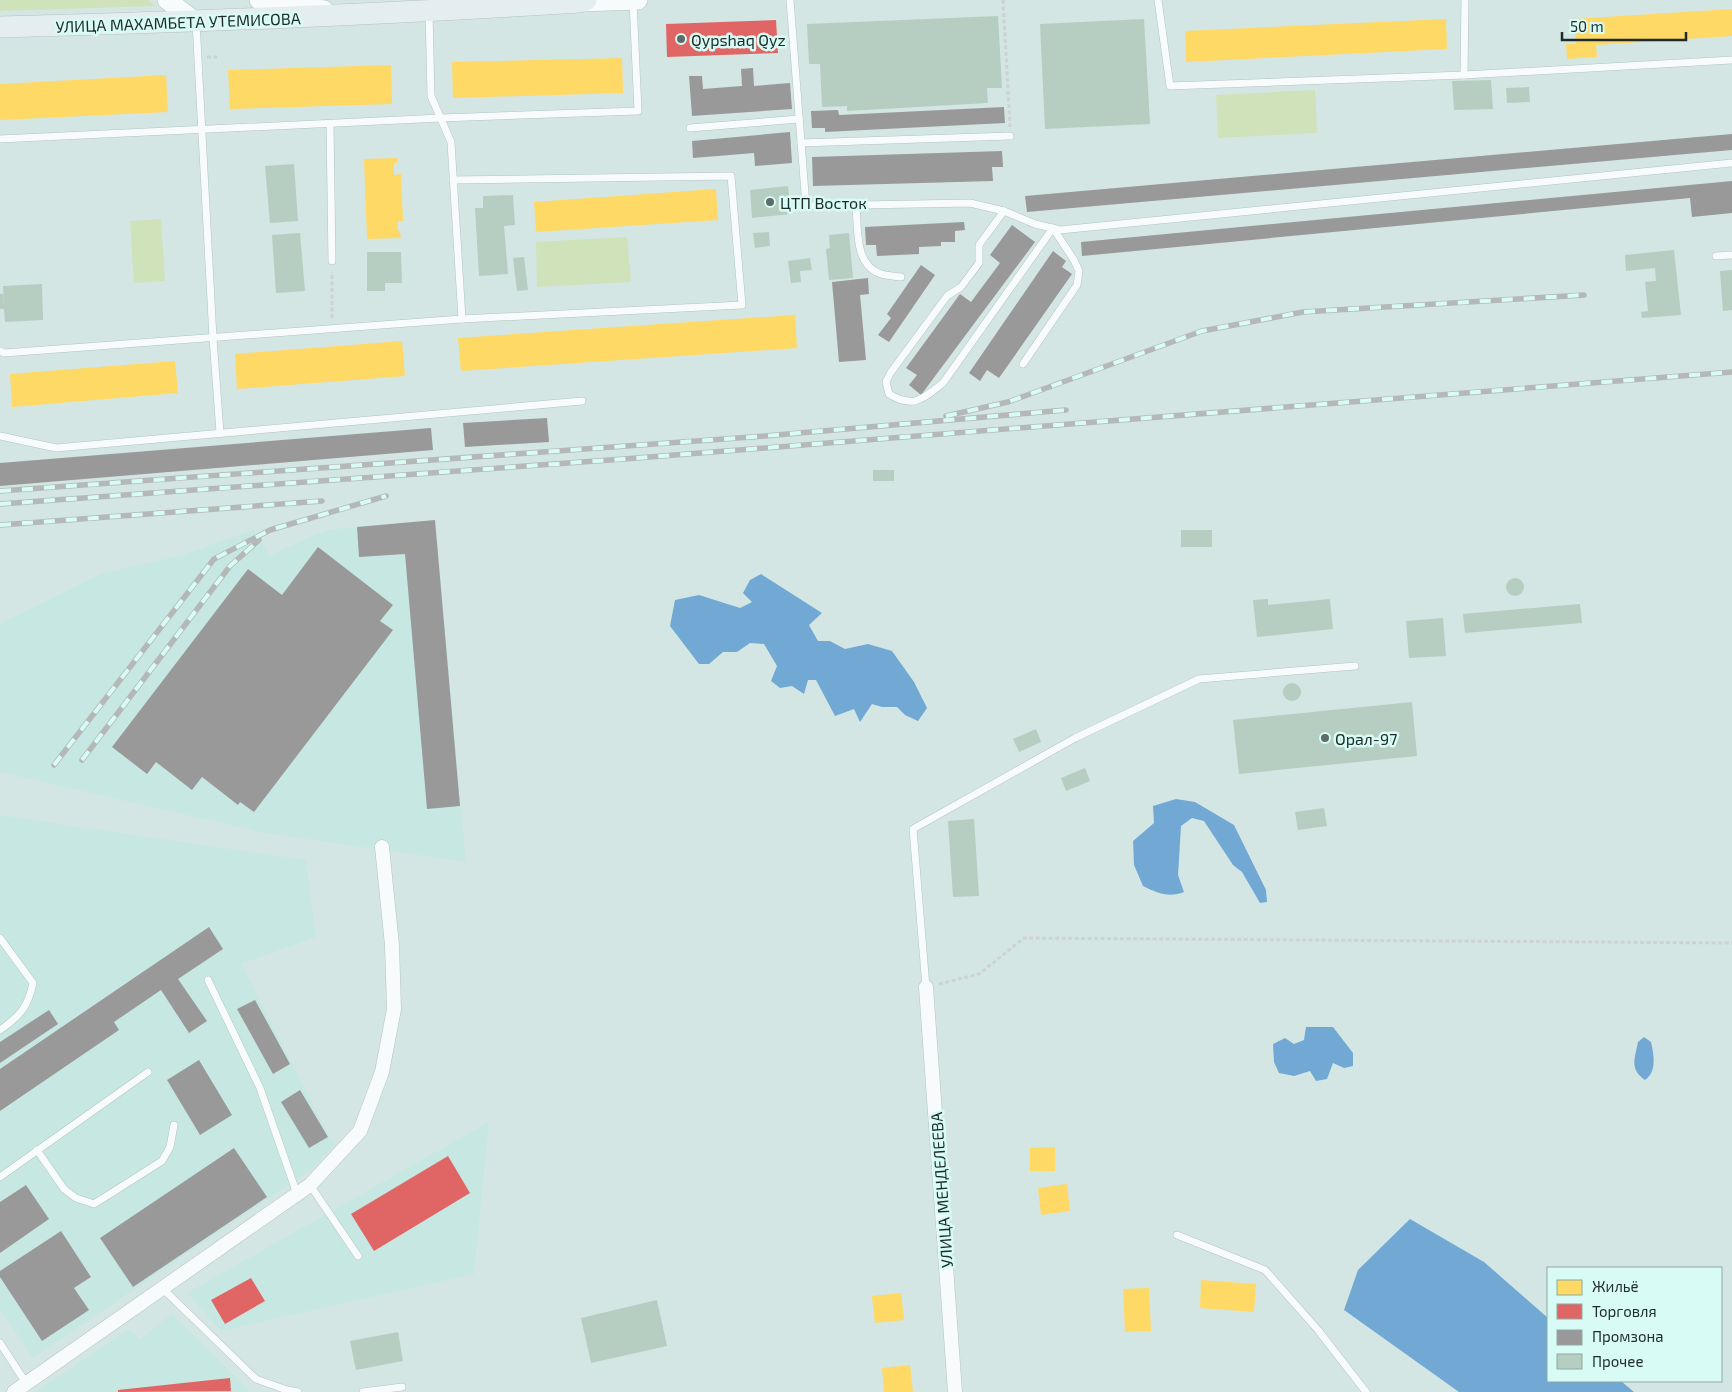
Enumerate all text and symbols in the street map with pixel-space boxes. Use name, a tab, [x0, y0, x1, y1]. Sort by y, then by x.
street label: УЛИЦА МАХАМБЕТА УТЕМИСОВА	[55, 8, 301, 36]
scale bar	[1562, 10, 1686, 42]
text: 50 m	[1570, 17, 1604, 35]
place label: Qypshaq Qyz	[691, 30, 786, 50]
marker: Qypshaq Qyz	[675, 33, 687, 45]
place label: ЦТП Восток	[780, 193, 867, 212]
marker: ЦТП Восток	[764, 196, 776, 208]
place label: Орал-97	[1335, 729, 1397, 748]
marker: Орал-97	[1319, 732, 1331, 744]
street label: УЛИЦА МЕНДЕЛЕЕВА	[926, 1111, 956, 1269]
legend	[1547, 1267, 1722, 1382]
text: Жильё	[1592, 1277, 1639, 1295]
text: Торговля	[1592, 1302, 1657, 1320]
text: Промзона	[1592, 1327, 1664, 1345]
text: Прочее	[1592, 1352, 1644, 1370]

